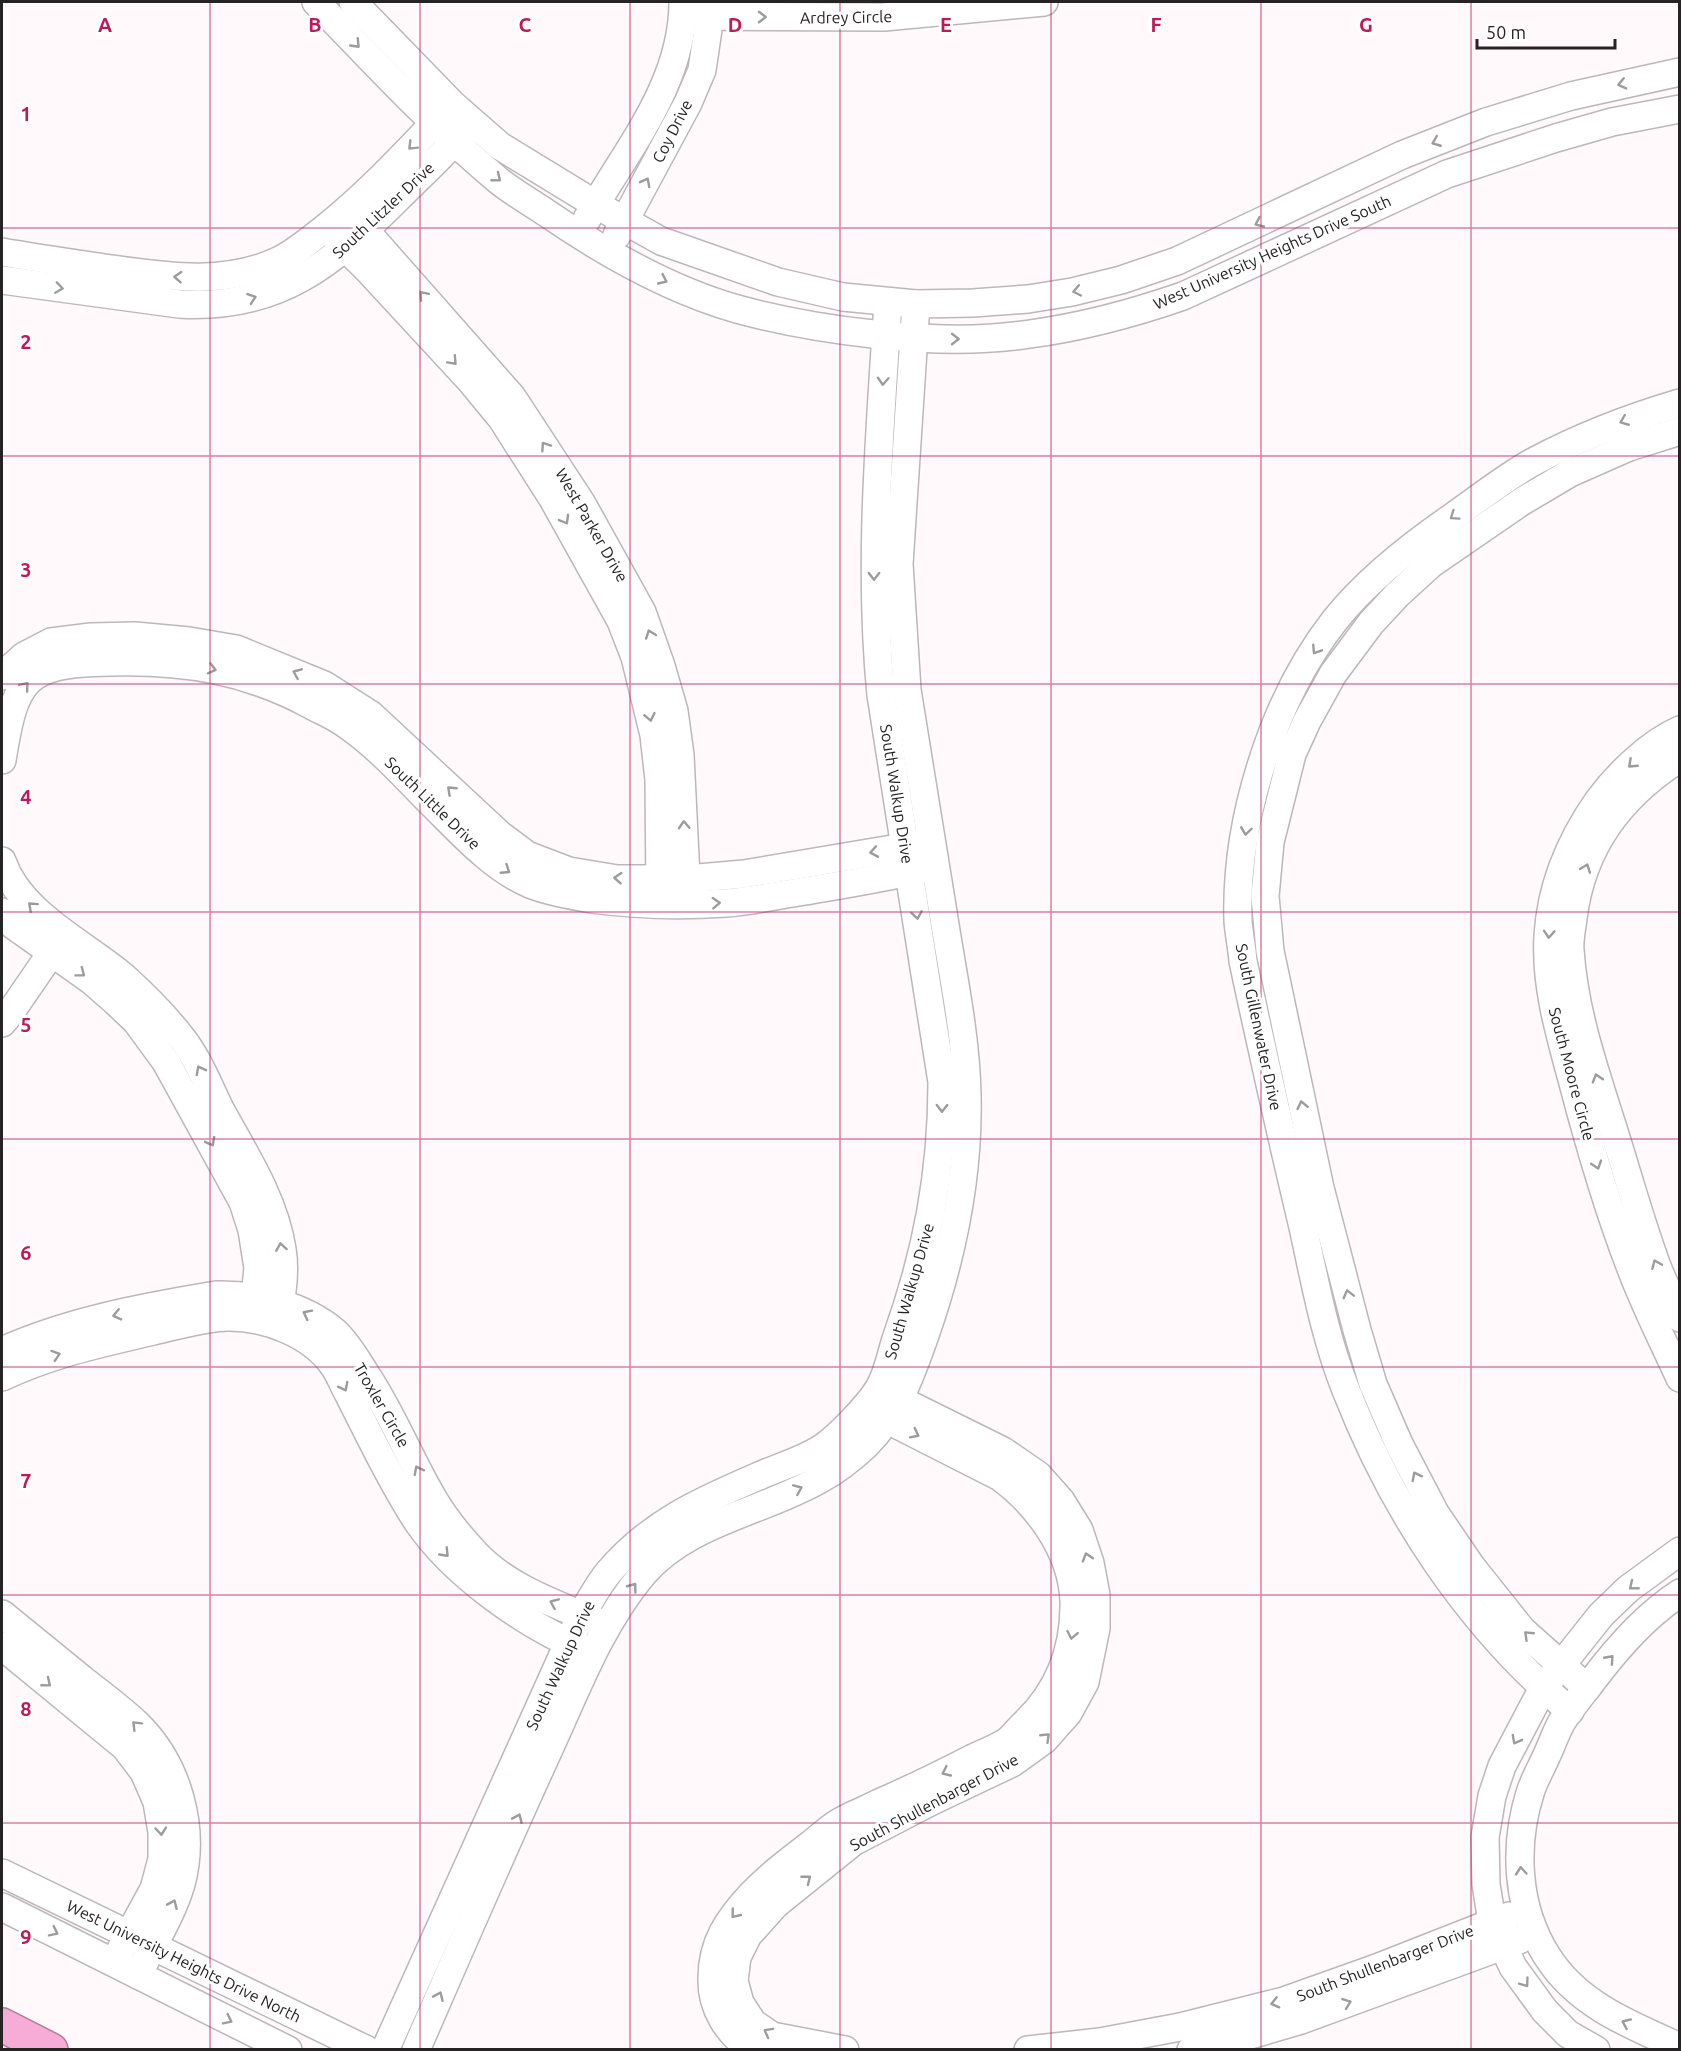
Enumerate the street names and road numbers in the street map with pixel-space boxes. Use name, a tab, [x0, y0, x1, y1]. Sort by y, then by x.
street label: Ardrey Circle	[800, 7, 892, 27]
street label: Coy Drive	[648, 96, 696, 166]
street label: South Litzler Drive	[329, 158, 437, 262]
street label: West University Heights Drive South	[1150, 191, 1394, 313]
street label: West Parker Drive	[552, 465, 632, 585]
street label: South Walkup Drive	[877, 723, 917, 865]
street label: South Little Drive	[382, 753, 484, 853]
street label: South Gillenwater Drive	[1233, 942, 1285, 1112]
street label: South Moore Circle	[1546, 1005, 1598, 1143]
street label: South Walkup Drive	[881, 1221, 937, 1361]
street label: Troxler Circle	[351, 1360, 413, 1450]
street label: South Walkup Drive	[522, 1597, 598, 1733]
street label: South Shullenbarger Drive	[847, 1750, 1021, 1854]
street label: West University Heights Drive North	[64, 1896, 304, 2026]
street label: South Shullenbarger Drive	[1294, 1921, 1476, 2005]

